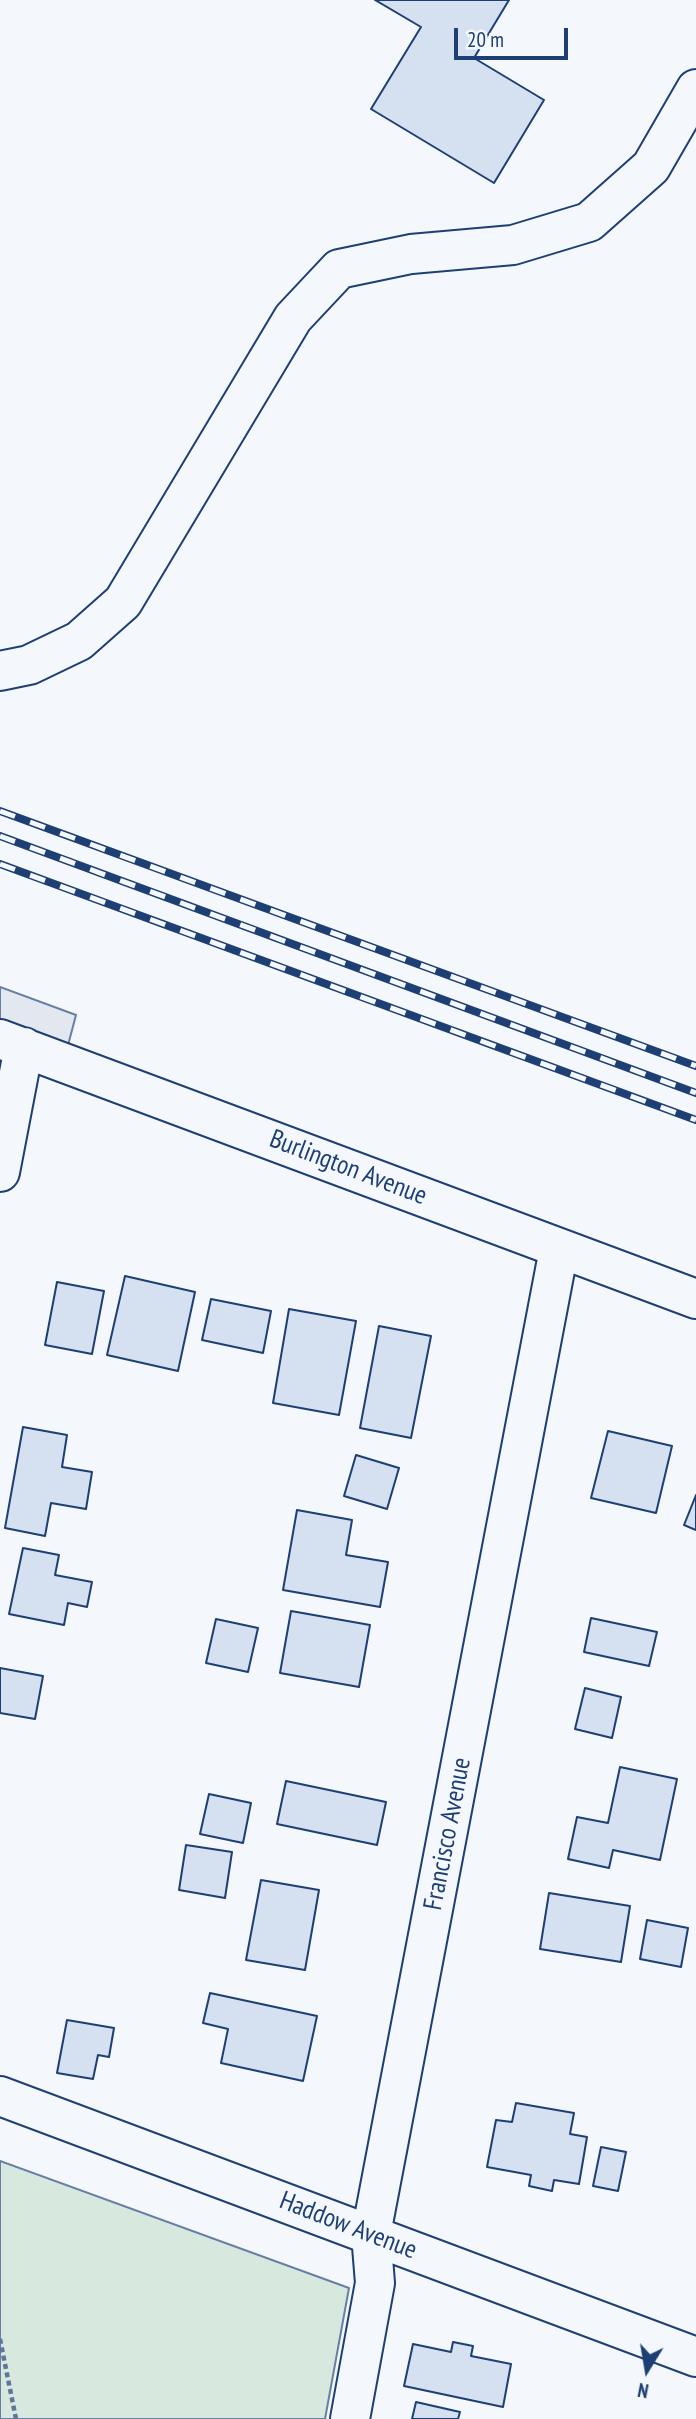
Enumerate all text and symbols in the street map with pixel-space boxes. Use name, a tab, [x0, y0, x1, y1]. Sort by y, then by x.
scale bar	[458, 14, 572, 58]
text: 20 m	[467, 26, 504, 53]
street label: Burlington Avenue	[265, 1124, 431, 1212]
street label: Francisco Avenue	[418, 1755, 478, 1913]
street label: Haddow Avenue	[275, 2186, 421, 2266]
north arrow	[612, 2335, 682, 2405]
text: N	[636, 2378, 650, 2403]

